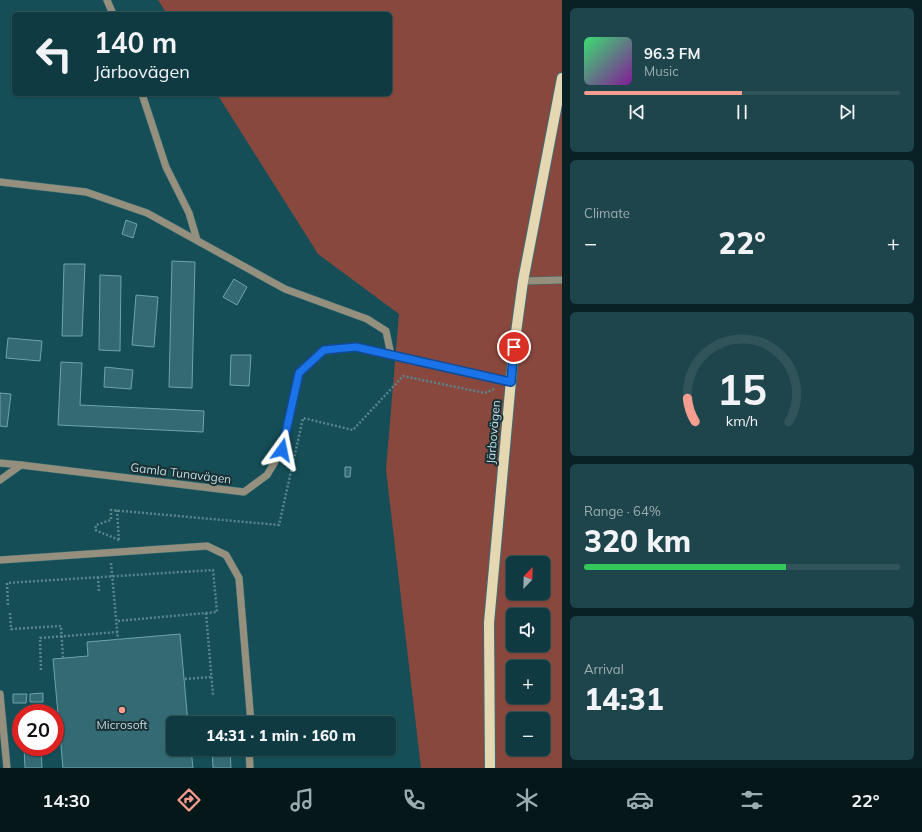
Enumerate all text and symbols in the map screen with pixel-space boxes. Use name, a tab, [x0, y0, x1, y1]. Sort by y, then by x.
text: 140 m	[94, 25, 177, 60]
icon: left	[28, 28, 80, 80]
text: 96.3 FM	[644, 44, 700, 63]
text: Järbovägen	[94, 60, 190, 83]
text: Music	[644, 63, 679, 79]
icon: previous	[626, 101, 648, 123]
icon: pause	[731, 101, 753, 123]
icon: next	[836, 101, 858, 123]
text: Climate	[584, 205, 630, 221]
text: 22°	[718, 224, 766, 262]
text: −	[584, 229, 597, 257]
text: +	[887, 229, 900, 257]
pin	[497, 330, 531, 364]
icon: arrive	[503, 336, 525, 358]
text: 15	[717, 363, 767, 415]
street label: Järbovägen	[483, 400, 503, 464]
text: km/h	[726, 412, 758, 430]
position arrow	[261, 429, 303, 471]
street label: Gamla Tunavägen	[130, 459, 232, 487]
text: Range · 64%	[584, 503, 661, 519]
text: 320 km	[584, 522, 691, 560]
north arrow	[506, 556, 550, 600]
map controls	[506, 556, 550, 756]
button: sound	[506, 608, 550, 652]
button: +	[506, 660, 550, 704]
text: Arrival	[584, 661, 624, 677]
text: 14:31	[584, 680, 664, 718]
speed limit sign: 20	[12, 704, 64, 756]
marker: Microsoft	[117, 705, 127, 715]
button: −	[506, 712, 550, 756]
place label: Microsoft	[97, 717, 147, 732]
text: 14:31 · 1 min · 160 m	[206, 726, 356, 745]
icon: directions	[175, 786, 203, 814]
icon: music	[288, 786, 316, 814]
icon: phone	[400, 786, 428, 814]
icon: climate	[513, 786, 541, 814]
icon: car	[626, 786, 654, 814]
icon: filters	[738, 786, 766, 814]
text: 14:30	[42, 789, 90, 812]
text: 22°	[851, 789, 880, 812]

